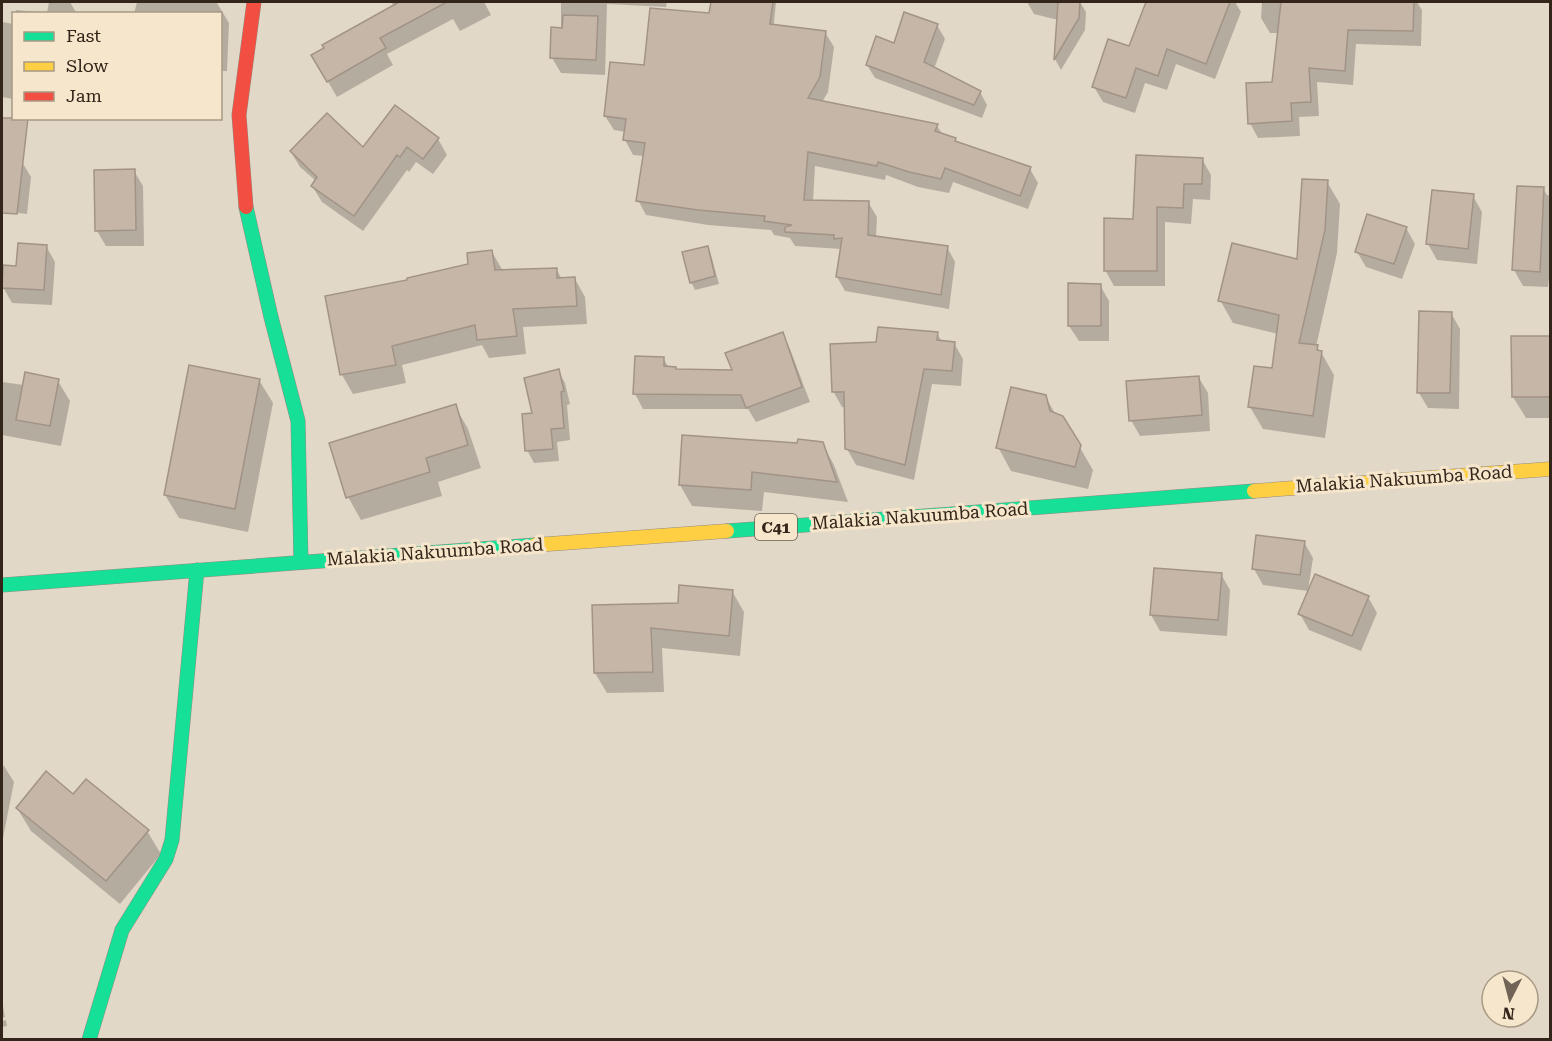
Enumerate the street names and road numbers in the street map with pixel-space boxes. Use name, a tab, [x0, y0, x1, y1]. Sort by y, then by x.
street label: Malakia Nakuumba Road	[1295, 460, 1513, 497]
street label: Malakia Nakuumba Road	[811, 497, 1029, 534]
road number: C41	[755, 514, 797, 540]
street label: Malakia Nakuumba Road	[326, 533, 544, 570]

